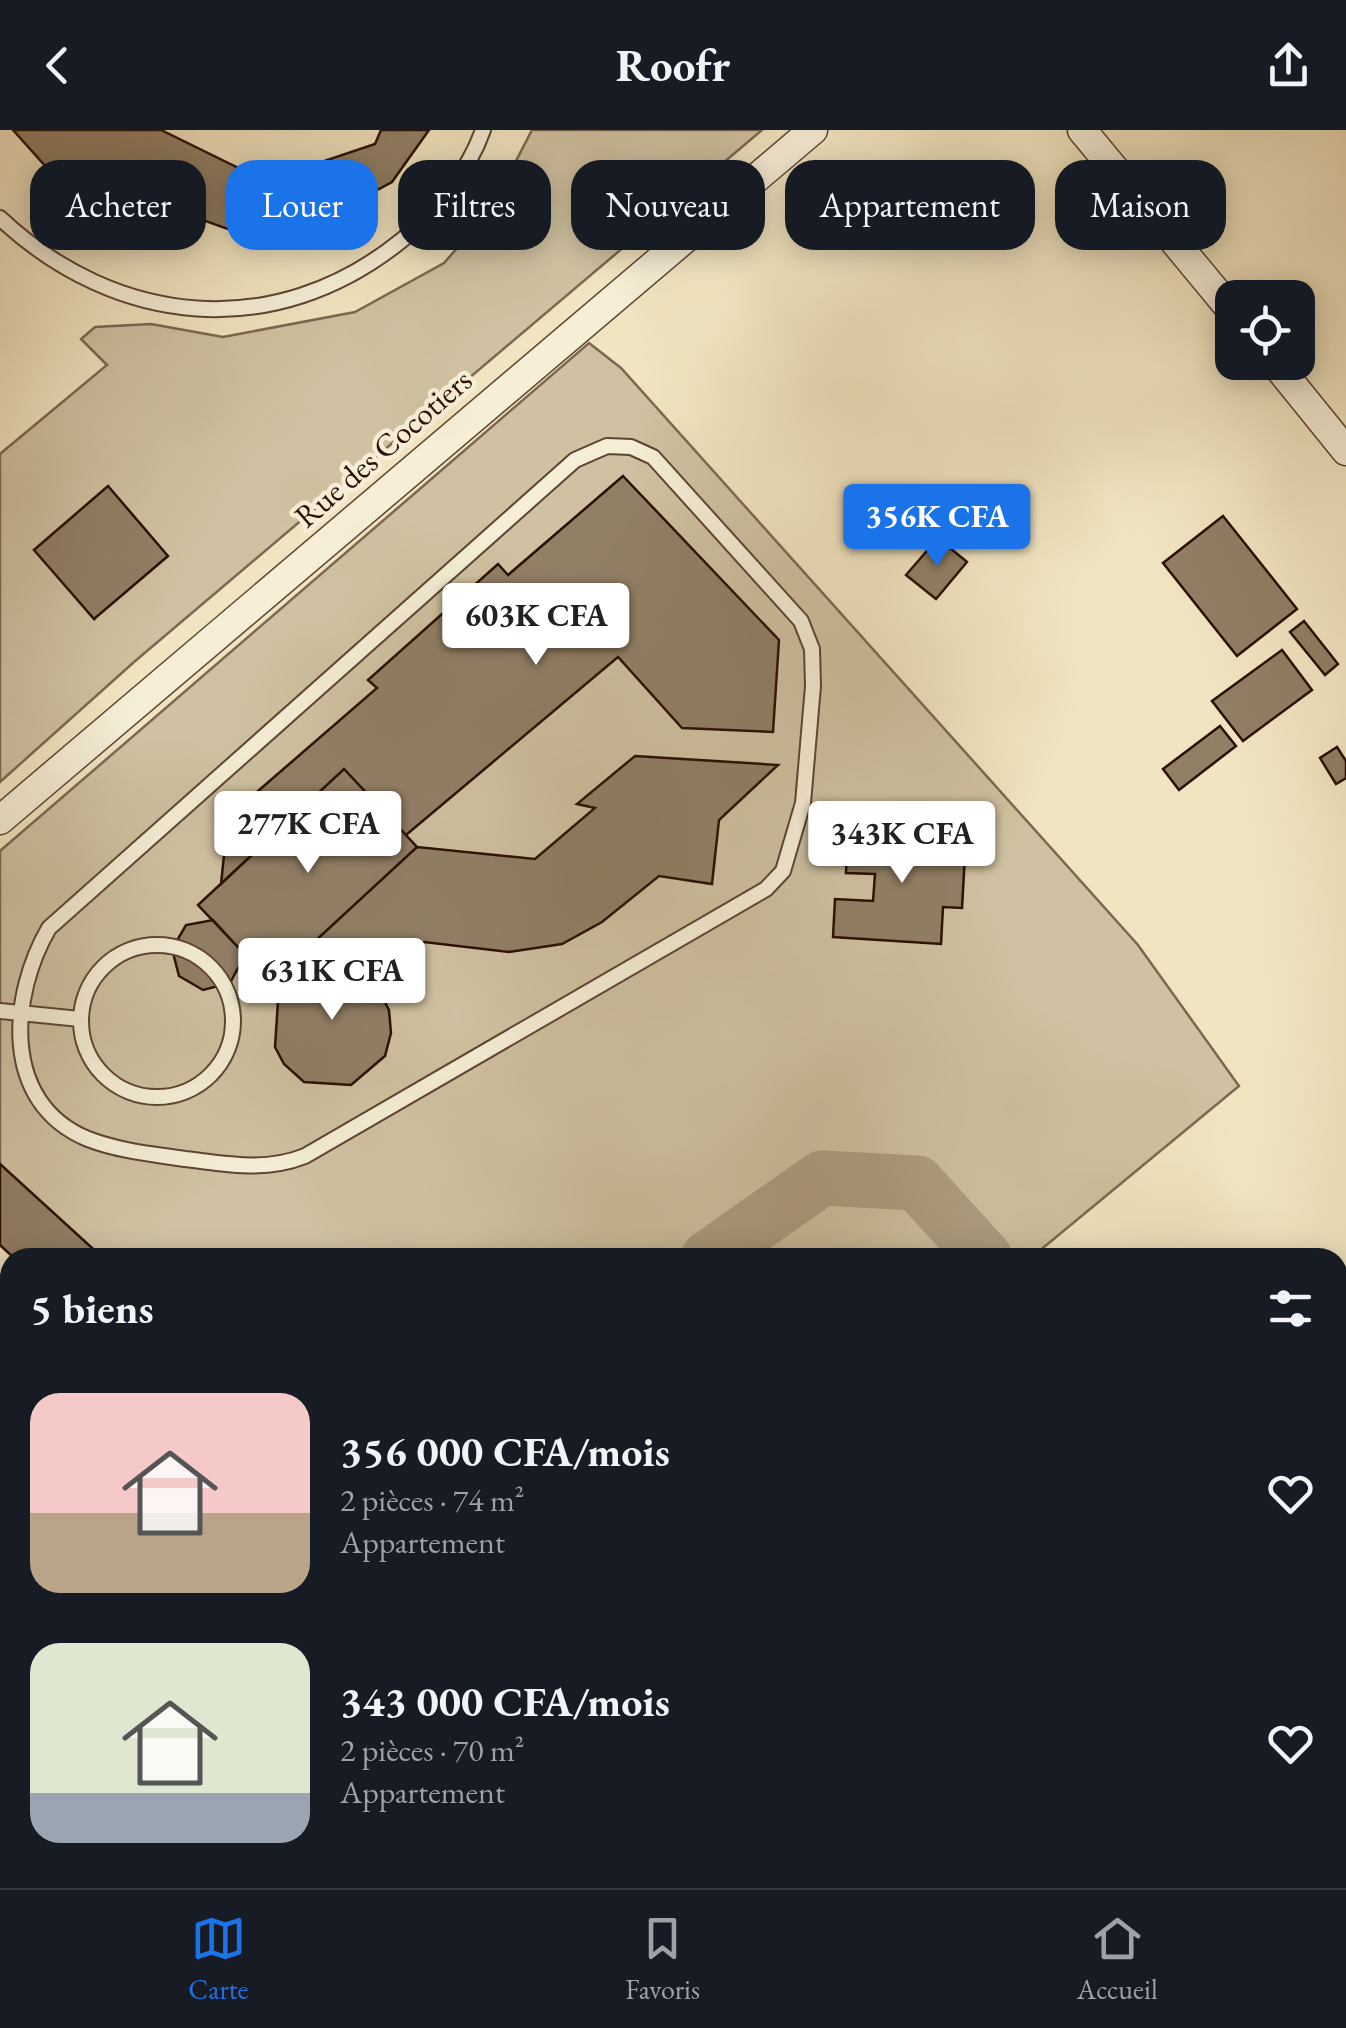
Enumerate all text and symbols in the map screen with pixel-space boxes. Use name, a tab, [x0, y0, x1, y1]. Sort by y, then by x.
text: Roofr	[616, 36, 730, 94]
icon: back	[30, 38, 85, 93]
icon: share	[1261, 38, 1316, 93]
chip: Acheter	[30, 160, 206, 250]
chip: Louer	[226, 160, 378, 250]
chip: Filtres	[398, 160, 551, 250]
chip: Nouveau	[571, 160, 765, 250]
chip: Appartement	[785, 160, 1035, 250]
chip: Maison	[1055, 160, 1226, 250]
map controls	[1215, 280, 1315, 380]
button: locate	[1215, 280, 1315, 380]
street label: Rue des Cocotiers	[285, 359, 481, 537]
pin: 356K CFA	[834, 484, 1040, 569]
text: 356K CFA	[865, 495, 1009, 537]
pin: 603K CFA	[433, 583, 639, 668]
text: 603K CFA	[464, 594, 608, 636]
pin: 277K CFA	[205, 791, 411, 876]
pin: 343K CFA	[799, 801, 1005, 886]
text: 277K CFA	[236, 802, 380, 844]
text: 343K CFA	[830, 812, 974, 854]
pin: 631K CFA	[229, 938, 435, 1023]
text: 631K CFA	[260, 949, 404, 991]
text: 5 biens	[30, 1281, 154, 1336]
icon: filters	[1263, 1281, 1318, 1336]
text: 356 000 CFA/mois	[340, 1424, 670, 1479]
icon: home	[110, 1433, 230, 1553]
icon: heart	[1263, 1466, 1318, 1521]
text: 2 pièces · 74 m²	[340, 1479, 524, 1521]
text: Appartement	[340, 1521, 505, 1563]
text: 343 000 CFA/mois	[340, 1674, 670, 1729]
icon: home	[110, 1683, 230, 1803]
icon: heart	[1263, 1716, 1318, 1771]
text: 2 pièces · 70 m²	[340, 1729, 524, 1771]
text: Appartement	[340, 1771, 505, 1813]
tab: Carte	[188, 1911, 248, 2007]
tab: Favoris	[625, 1911, 700, 2007]
tab: Accueil	[1077, 1911, 1158, 2007]

